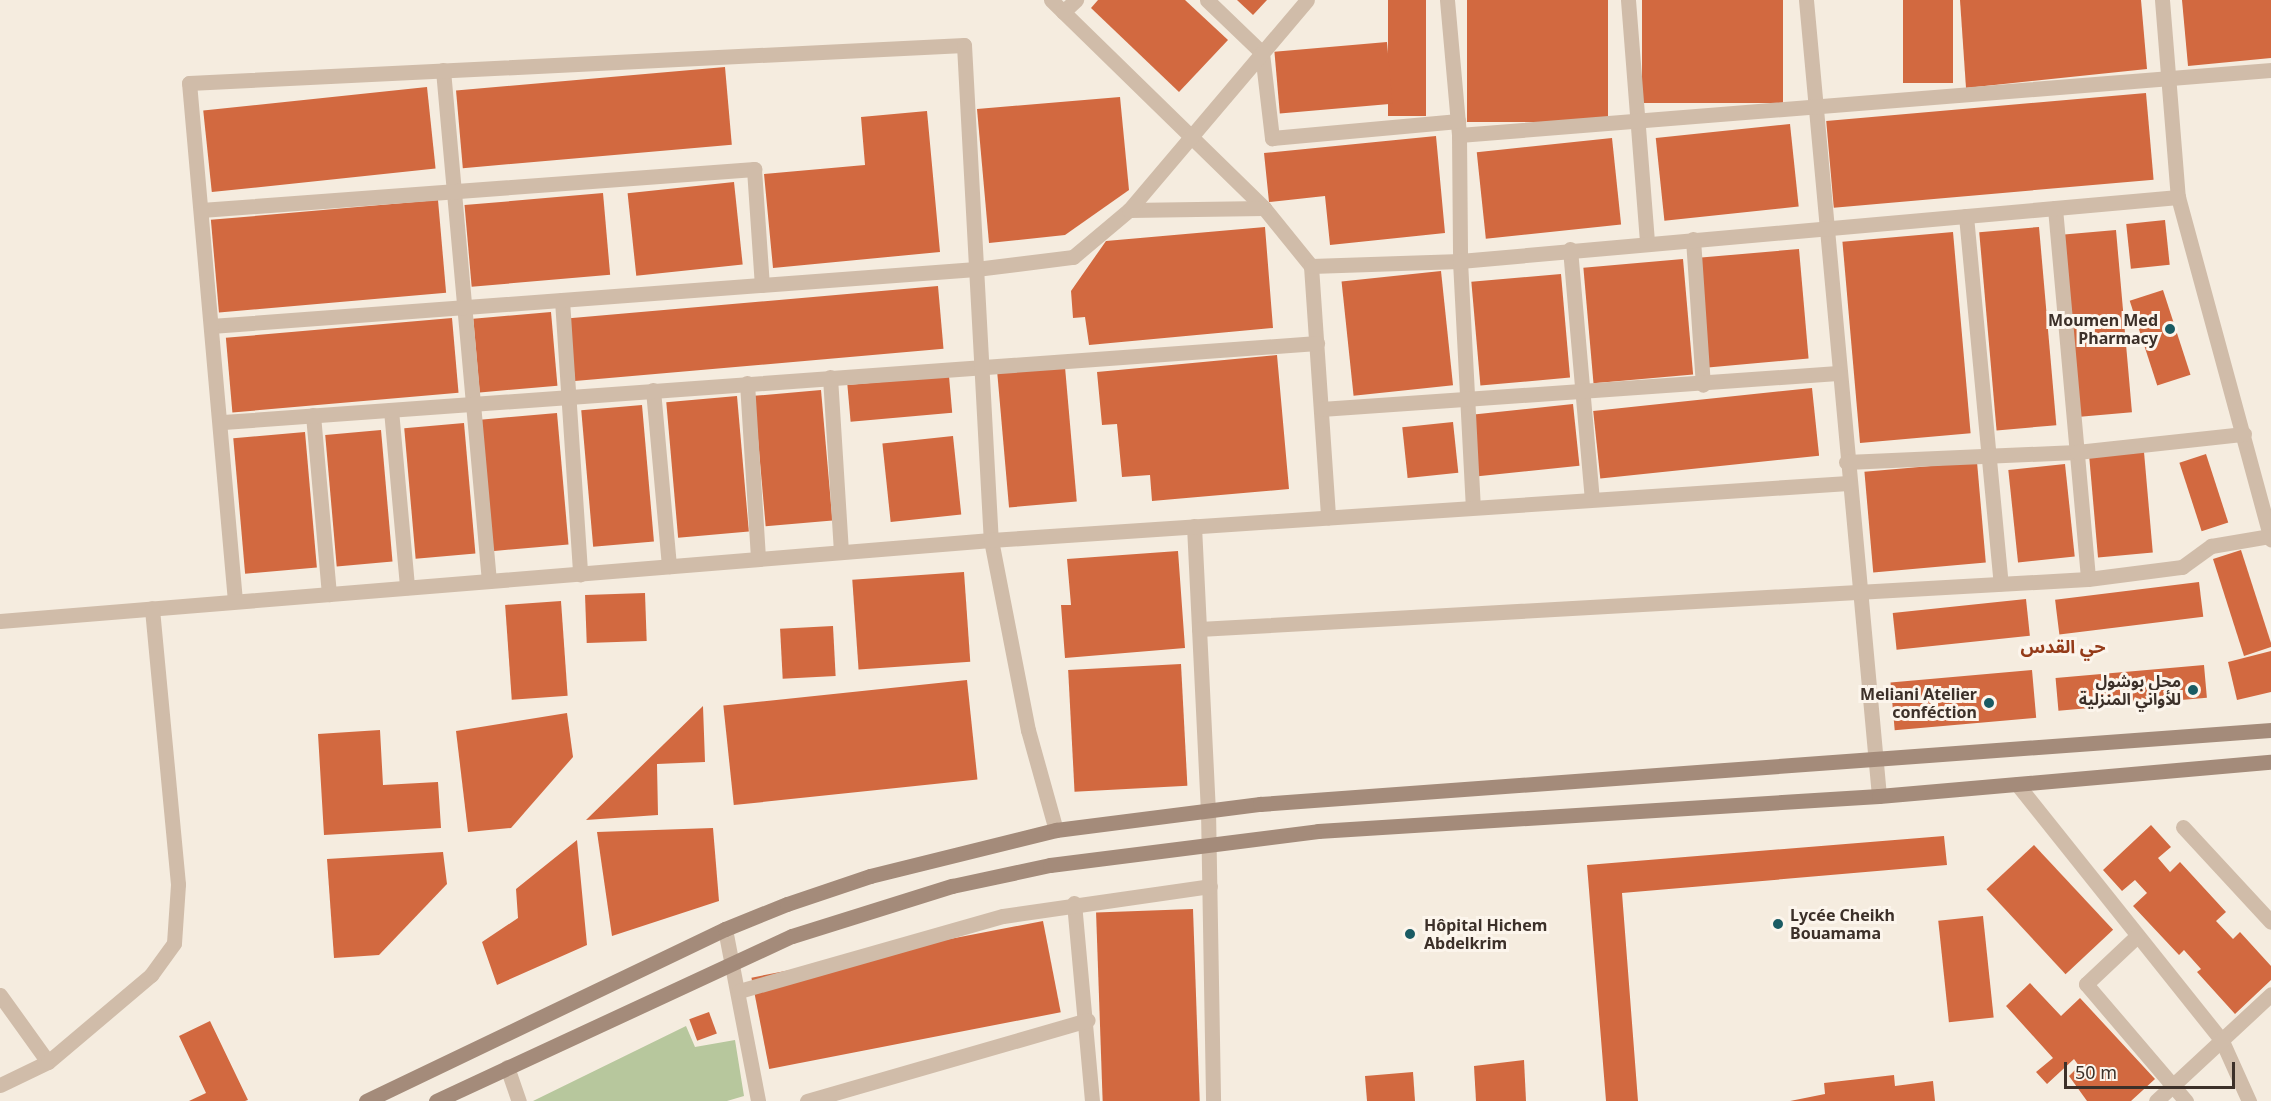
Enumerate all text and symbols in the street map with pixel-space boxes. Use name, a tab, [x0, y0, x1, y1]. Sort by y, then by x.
place label: Moumen Med Pharmacy	[2048, 310, 2158, 348]
marker: Moumen Med Pharmacy	[2163, 322, 2177, 336]
district label: حي القدس	[2020, 635, 2106, 657]
place label: محل بوشول للأواني المنزلية	[2079, 671, 2181, 709]
marker: محل بوشول للأواني المنزلية	[2186, 683, 2200, 697]
place label: Meliani Atelier conféction	[1860, 684, 1977, 722]
marker: Meliani Atelier conféction	[1982, 696, 1996, 710]
place label: Lycée Cheikh Bouamama	[1790, 905, 1895, 943]
place label: Hôpital Hichem Abdelkrim	[1424, 915, 1547, 953]
marker: Lycée Cheikh Bouamama	[1771, 917, 1785, 931]
marker: Hôpital Hichem Abdelkrim	[1401, 925, 1419, 943]
scale bar	[2067, 1050, 2238, 1088]
text: 50 m	[2075, 1060, 2117, 1084]

